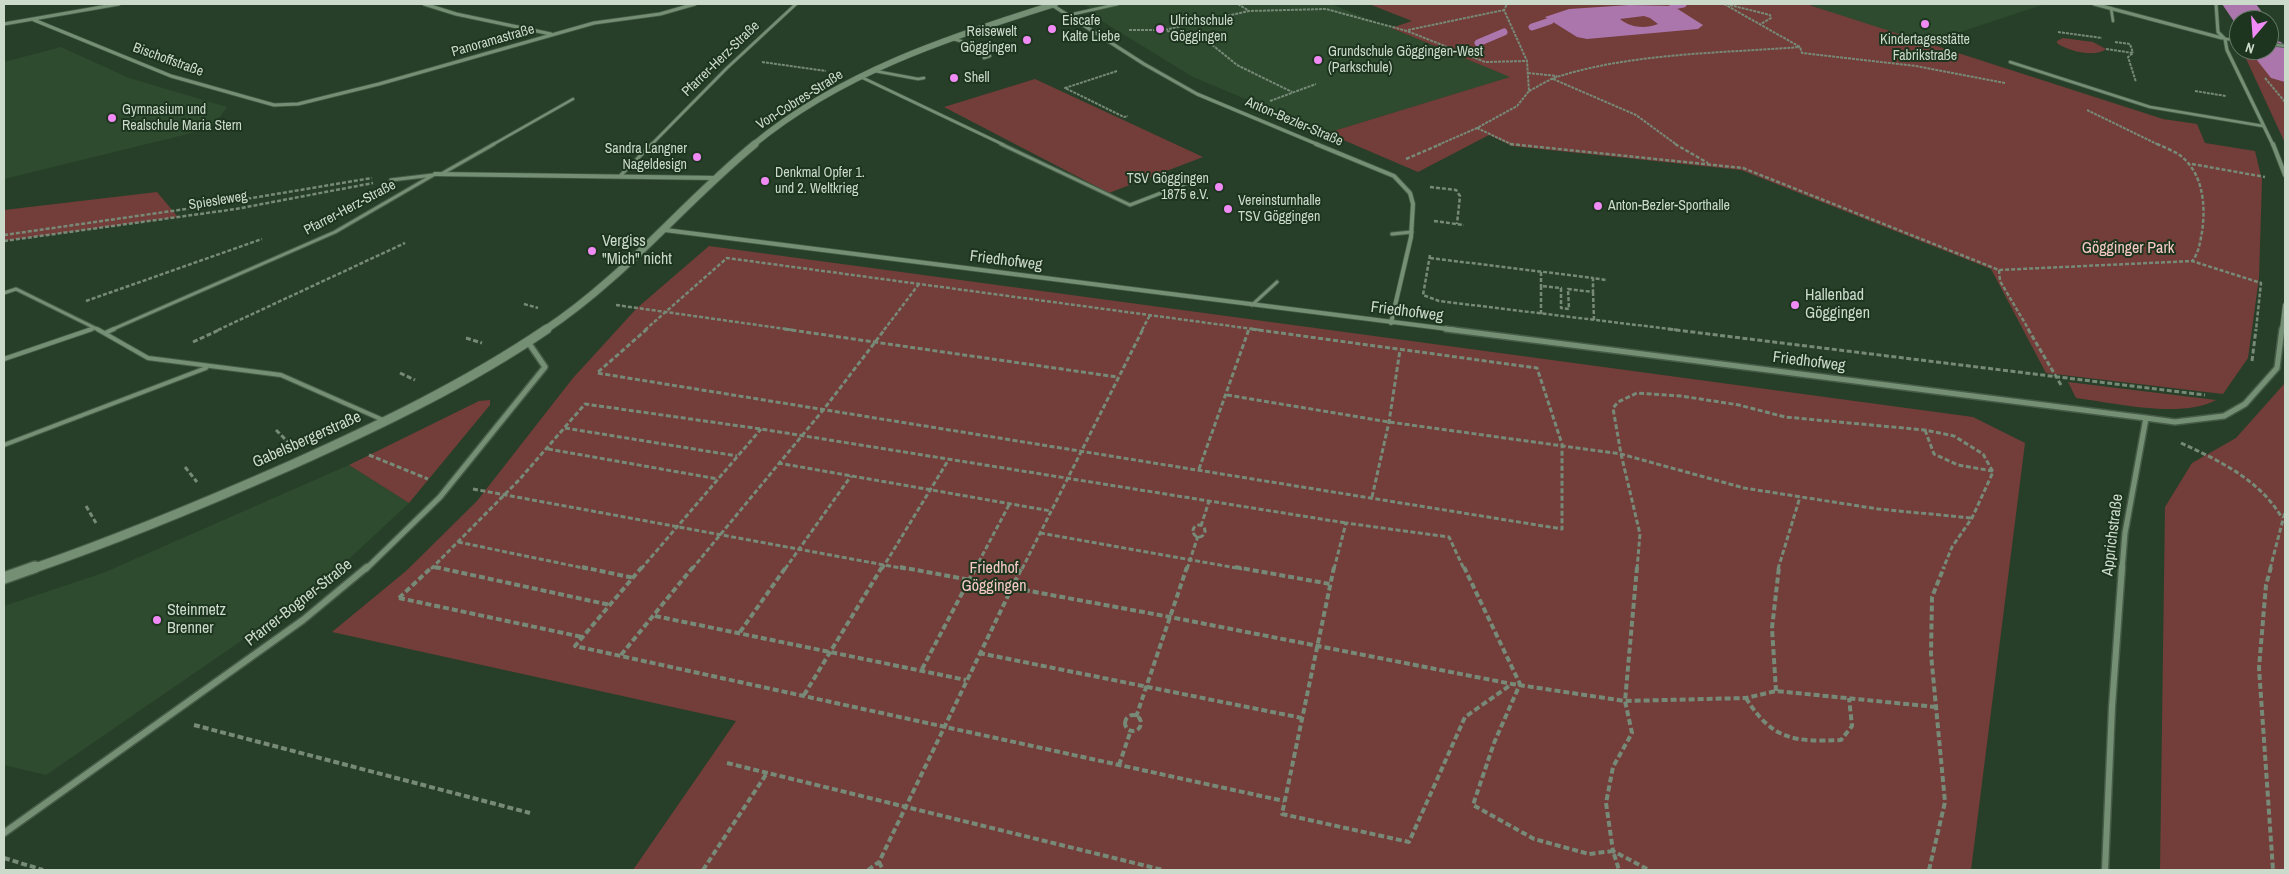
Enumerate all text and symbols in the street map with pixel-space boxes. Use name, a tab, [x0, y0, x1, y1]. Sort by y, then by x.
north arrow	[2229, 10, 2279, 60]
place label: Eiscafe Kalte Liebe	[1062, 13, 1120, 46]
place label: Ulrichschule Göggingen	[1170, 13, 1233, 46]
street label: Pfarrer-Herz-Straße	[679, 18, 763, 100]
marker: Kindertagesstätte Fabrikstraße	[1919, 18, 1931, 30]
street label: Panoramastraße	[450, 21, 536, 61]
marker: Eiscafe Kalte Liebe	[1046, 23, 1058, 35]
marker: Ulrichschule Göggingen	[1154, 23, 1166, 35]
place label: Reisewelt Göggingen	[960, 24, 1017, 56]
place label: Kindertagesstätte Fabrikstraße	[1880, 32, 1970, 64]
marker: Reisewelt Göggingen	[1021, 34, 1033, 46]
text: N	[2243, 38, 2256, 58]
street label: Bischoffstraße	[130, 39, 206, 81]
place label: Grundschule Göggingen-West (Parkschule)	[1328, 44, 1483, 76]
marker: Grundschule Göggingen-West (Parkschule)	[1312, 54, 1324, 66]
street label: Von-Cobres-Straße	[754, 67, 846, 133]
place label: Shell	[964, 70, 990, 86]
marker: Shell	[948, 72, 960, 84]
street label: Anton-Bezler-Straße	[1243, 94, 1345, 150]
place label: Gymnasium und Realschule Maria Stern	[122, 102, 242, 134]
marker: Gymnasium und Realschule Maria Stern	[106, 112, 118, 124]
place label: Sandra Langner Nageldesign	[605, 141, 687, 174]
marker: Sandra Langner Nageldesign	[691, 151, 703, 163]
place label: Denkmal Opfer 1. und 2. Weltkrieg	[775, 165, 865, 198]
place label: TSV Göggingen 1875 e.V.	[1127, 171, 1209, 203]
marker: Denkmal Opfer 1. und 2. Weltkrieg	[759, 175, 771, 187]
street label: Pfarrer-Herz-Straße	[301, 177, 399, 239]
marker: TSV Göggingen 1875 e.V.	[1213, 181, 1225, 193]
street label: Spiesleweg	[187, 188, 249, 214]
place label: Vereinsturnhalle TSV Göggingen	[1238, 193, 1321, 226]
place label: Anton-Bezler-Sporthalle	[1608, 198, 1730, 214]
marker: Anton-Bezler-Sporthalle	[1592, 200, 1604, 212]
marker: Vereinsturnhalle TSV Göggingen	[1222, 203, 1234, 215]
place label: Vergiss "Mich" nicht	[602, 232, 672, 270]
park label: Gögginger Park	[2082, 239, 2174, 259]
marker: Vergiss "Mich" nicht	[586, 245, 598, 257]
street label: Friedhofweg	[969, 247, 1043, 275]
place label: Hallenbad Göggingen	[1805, 286, 1870, 324]
street label: Friedhofweg	[1370, 298, 1444, 326]
marker: Hallenbad Göggingen	[1789, 299, 1801, 311]
street label: Friedhofweg	[1772, 348, 1846, 376]
street label: Gabelsbergerstraße	[250, 408, 364, 472]
street label: Apprichstraße	[2098, 493, 2128, 577]
street label: Pfarrer-Bogner-Straße	[242, 555, 356, 651]
park label: Friedhof Göggingen	[962, 559, 1026, 597]
place label: Steinmetz Brenner	[167, 601, 226, 639]
marker: Steinmetz Brenner	[151, 614, 163, 626]

